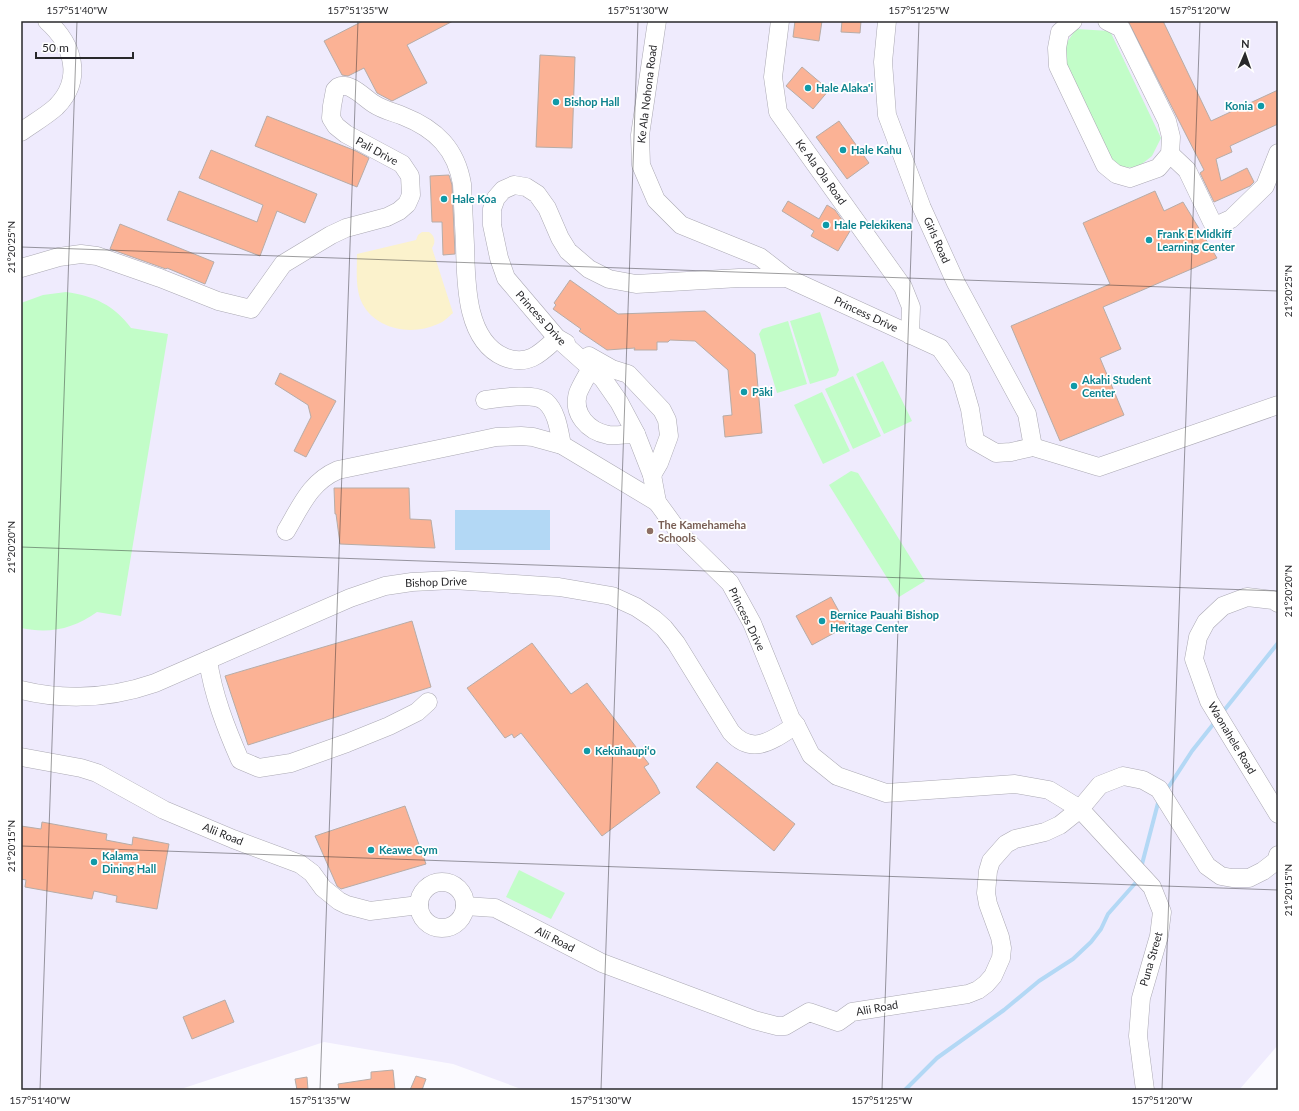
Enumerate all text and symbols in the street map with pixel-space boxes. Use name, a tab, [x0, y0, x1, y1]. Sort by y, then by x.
text: 157°51'40"W	[47, 4, 108, 16]
text: 157°51'35"W	[328, 4, 389, 16]
text: 157°51'30"W	[608, 4, 669, 16]
text: 157°51'25"W	[889, 4, 950, 16]
text: 157°51'20"W	[1170, 4, 1231, 16]
scale bar	[36, 34, 133, 60]
north arrow	[1225, 34, 1265, 74]
text: N	[1241, 37, 1250, 50]
text: 50 m	[42, 40, 69, 55]
street label: Ke Ala Nohona Road	[634, 44, 659, 144]
place label: Hale Alaka'i	[816, 81, 873, 94]
marker: Hale Alaka'i	[803, 83, 813, 93]
place label: Bishop Hall	[564, 95, 620, 108]
marker: Bishop Hall	[551, 97, 561, 107]
place label: Konia	[1225, 99, 1253, 112]
marker: Konia	[1256, 101, 1266, 111]
street label: Pali Drive	[354, 134, 401, 168]
street label: Ke Ala Ola Road	[793, 137, 849, 207]
place label: Hale Kahu	[851, 143, 902, 156]
marker: Hale Kahu	[838, 145, 848, 155]
place label: Hale Koa	[452, 192, 496, 205]
marker: Hale Koa	[439, 194, 449, 204]
street label: Girls Road	[922, 215, 953, 265]
place label: Hale Pelekikena	[834, 218, 912, 231]
marker: Hale Pelekikena	[821, 220, 831, 230]
text: 21°20'25"N	[5, 221, 17, 273]
place label: Frank E Midkiff Learning Center	[1157, 227, 1236, 253]
marker: Frank E Midkiff Learning Center	[1144, 235, 1154, 245]
text: 21°20'25"N	[1282, 265, 1294, 317]
street label: Princess Drive	[514, 288, 569, 348]
street label: Princess Drive	[832, 293, 900, 334]
place label: Akahi Student Center	[1081, 373, 1152, 399]
marker: Akahi Student Center	[1069, 381, 1079, 391]
place label: Pāki	[752, 385, 773, 398]
marker: Pāki	[739, 387, 749, 397]
place label: The Kamehameha Schools	[658, 518, 746, 544]
text: 21°20'20"N	[5, 521, 17, 573]
marker: The Kamehameha Schools	[645, 526, 655, 536]
text: 21°20'20"N	[1282, 565, 1294, 617]
street label: Bishop Drive	[405, 574, 467, 589]
street label: Princess Drive	[727, 585, 768, 653]
place label: Bernice Pauahi Bishop Heritage Center	[830, 608, 939, 634]
marker: Bernice Pauahi Bishop Heritage Center	[817, 616, 827, 626]
street label: Waonahele Road	[1206, 699, 1259, 776]
place label: Kekūhaupiʻo	[595, 744, 656, 757]
marker: Kekūhaupiʻo	[582, 746, 592, 756]
text: 21°20'15"N	[5, 820, 17, 872]
street label: Alii Road	[201, 820, 245, 848]
place label: Keawe Gym	[379, 843, 438, 856]
marker: Keawe Gym	[366, 845, 376, 855]
place label: Kalama Dining Hall	[102, 849, 156, 875]
marker: Kalama Dining Hall	[89, 857, 99, 867]
text: 21°20'15"N	[1282, 864, 1294, 916]
street label: Alii Road	[533, 923, 577, 954]
street label: Puna Street	[1137, 930, 1165, 988]
street label: Alii Road	[855, 997, 899, 1018]
text: 157°51'40"W	[10, 1094, 71, 1106]
text: 157°51'35"W	[290, 1094, 351, 1106]
text: 157°51'30"W	[571, 1094, 632, 1106]
text: 157°51'25"W	[852, 1094, 913, 1106]
text: 157°51'20"W	[1132, 1094, 1193, 1106]

